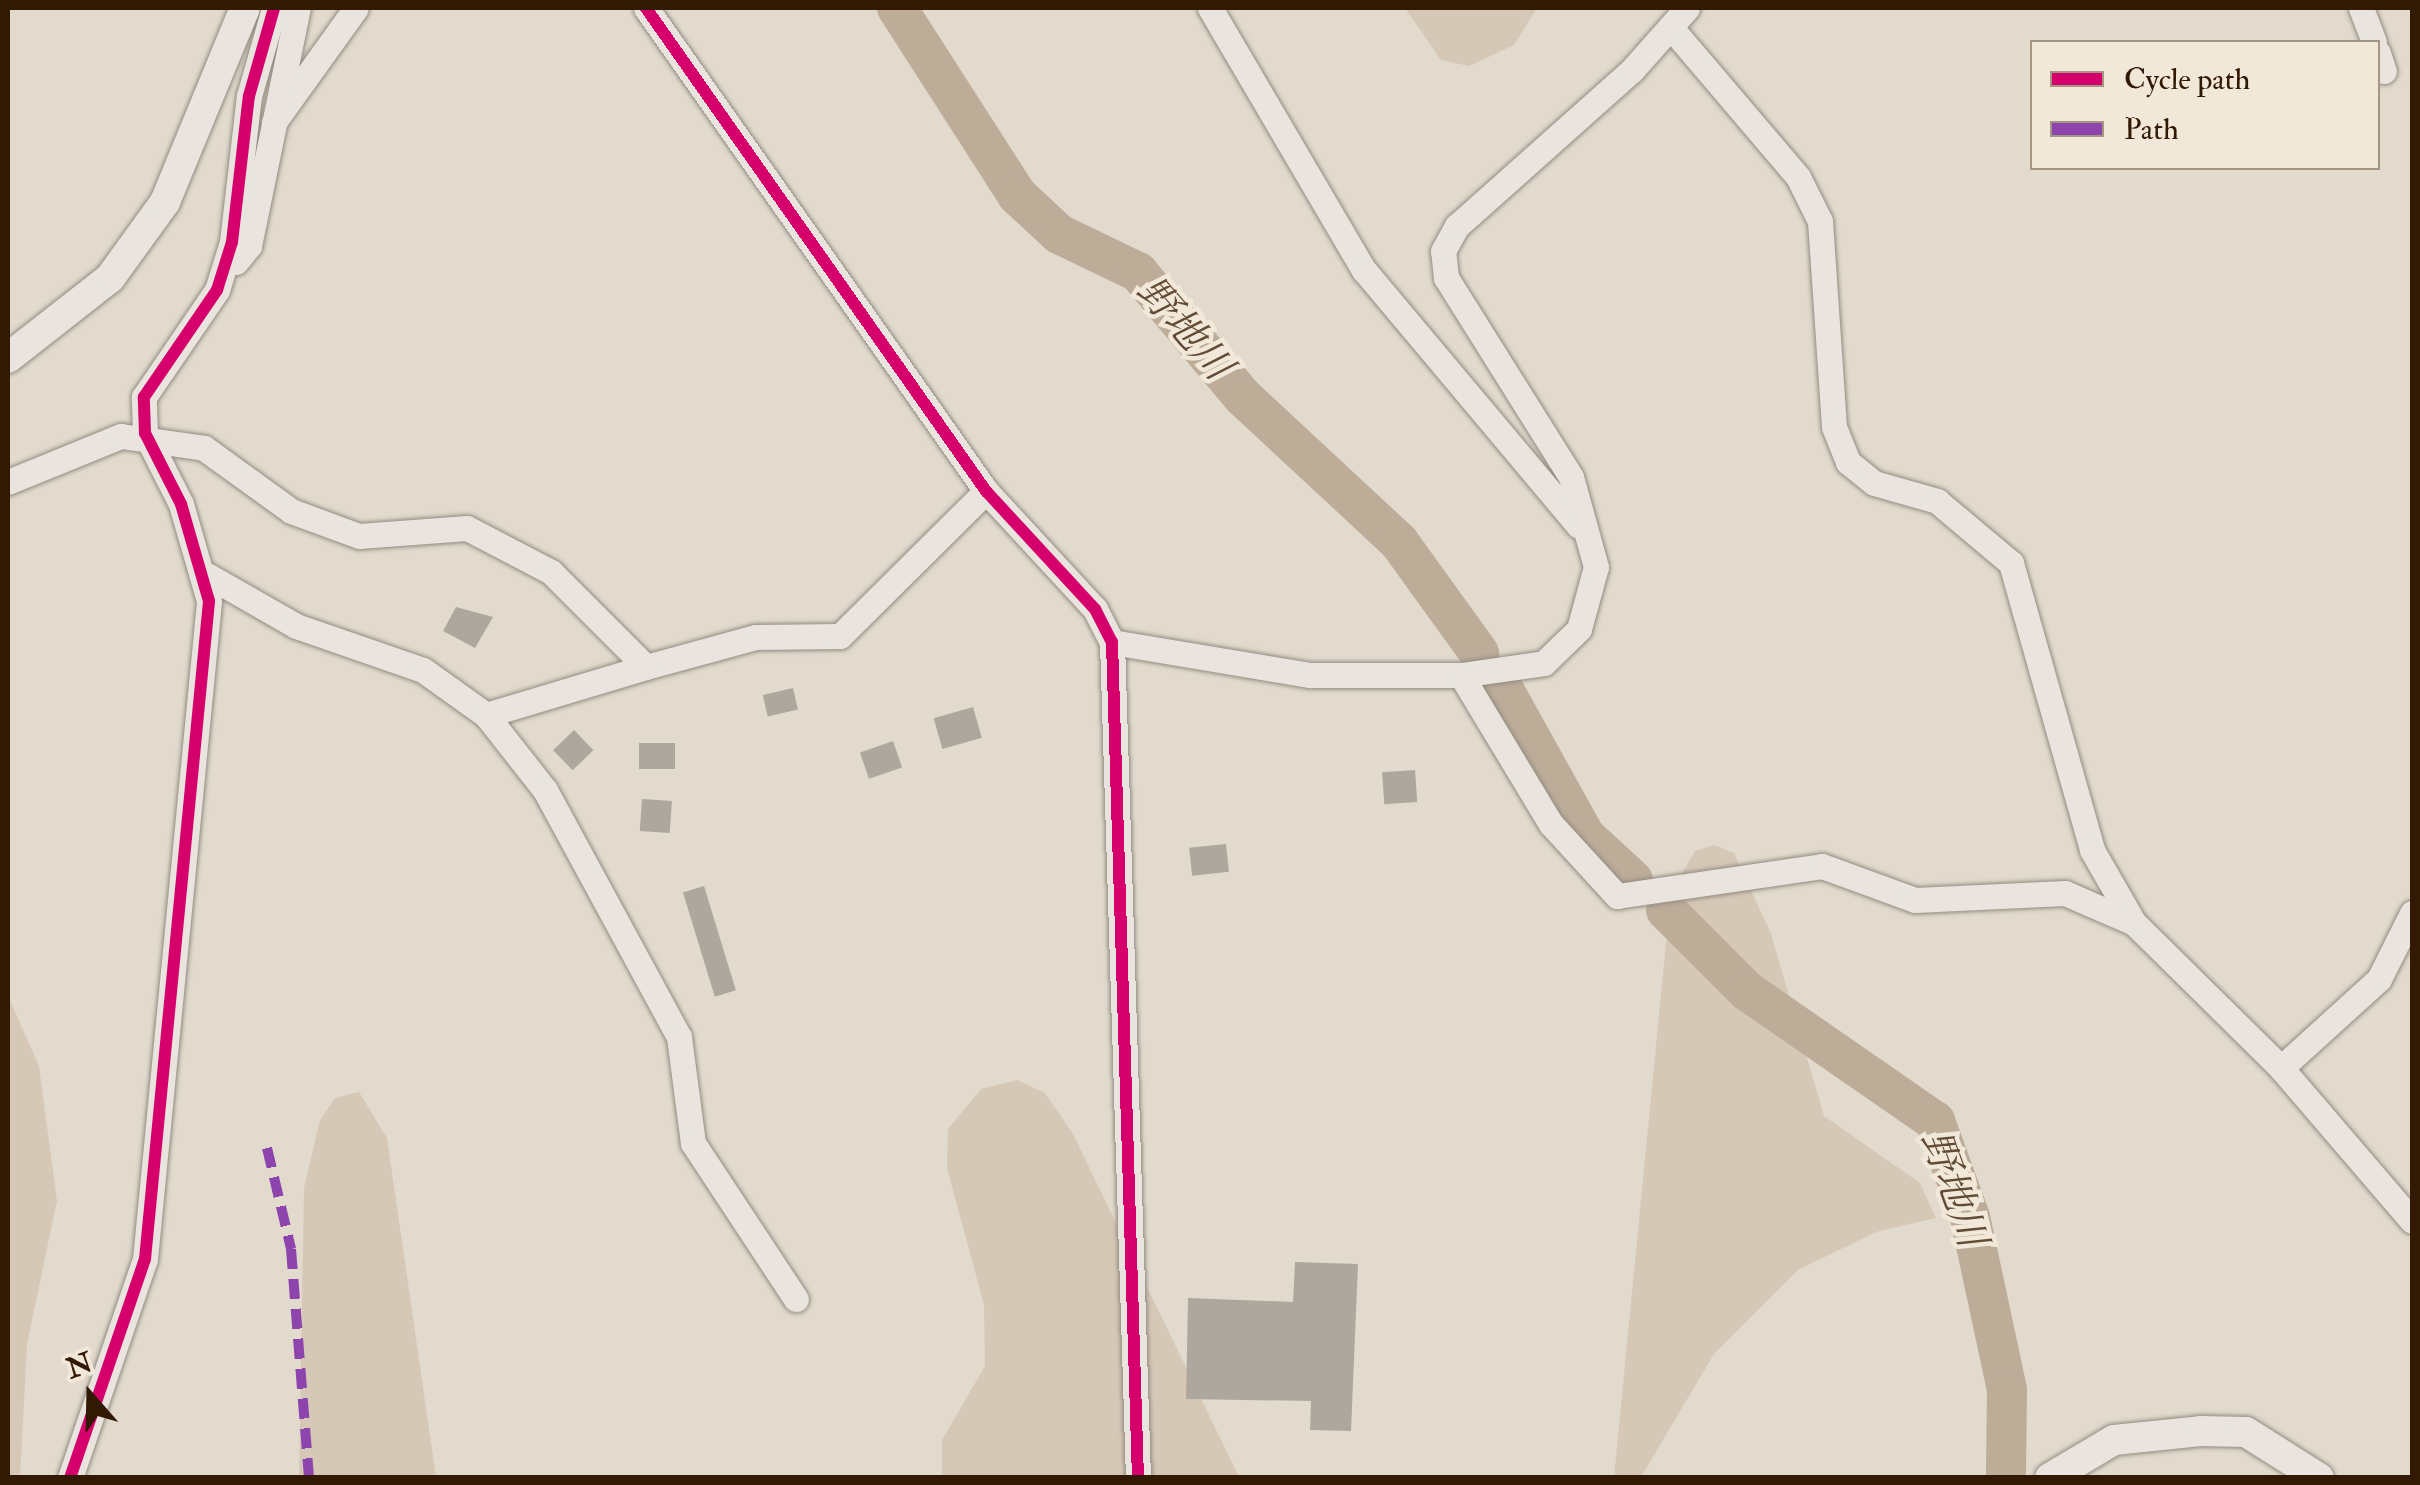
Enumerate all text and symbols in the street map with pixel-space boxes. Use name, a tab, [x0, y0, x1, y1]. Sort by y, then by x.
legend	[2030, 40, 2380, 170]
text: Cycle path	[2124, 61, 2250, 98]
text: Path	[2124, 111, 2179, 148]
water label: 野地川	[1127, 268, 1241, 390]
water label: 野地川	[1910, 1124, 1996, 1254]
north arrow	[40, 1345, 140, 1445]
text: N	[62, 1346, 97, 1387]

